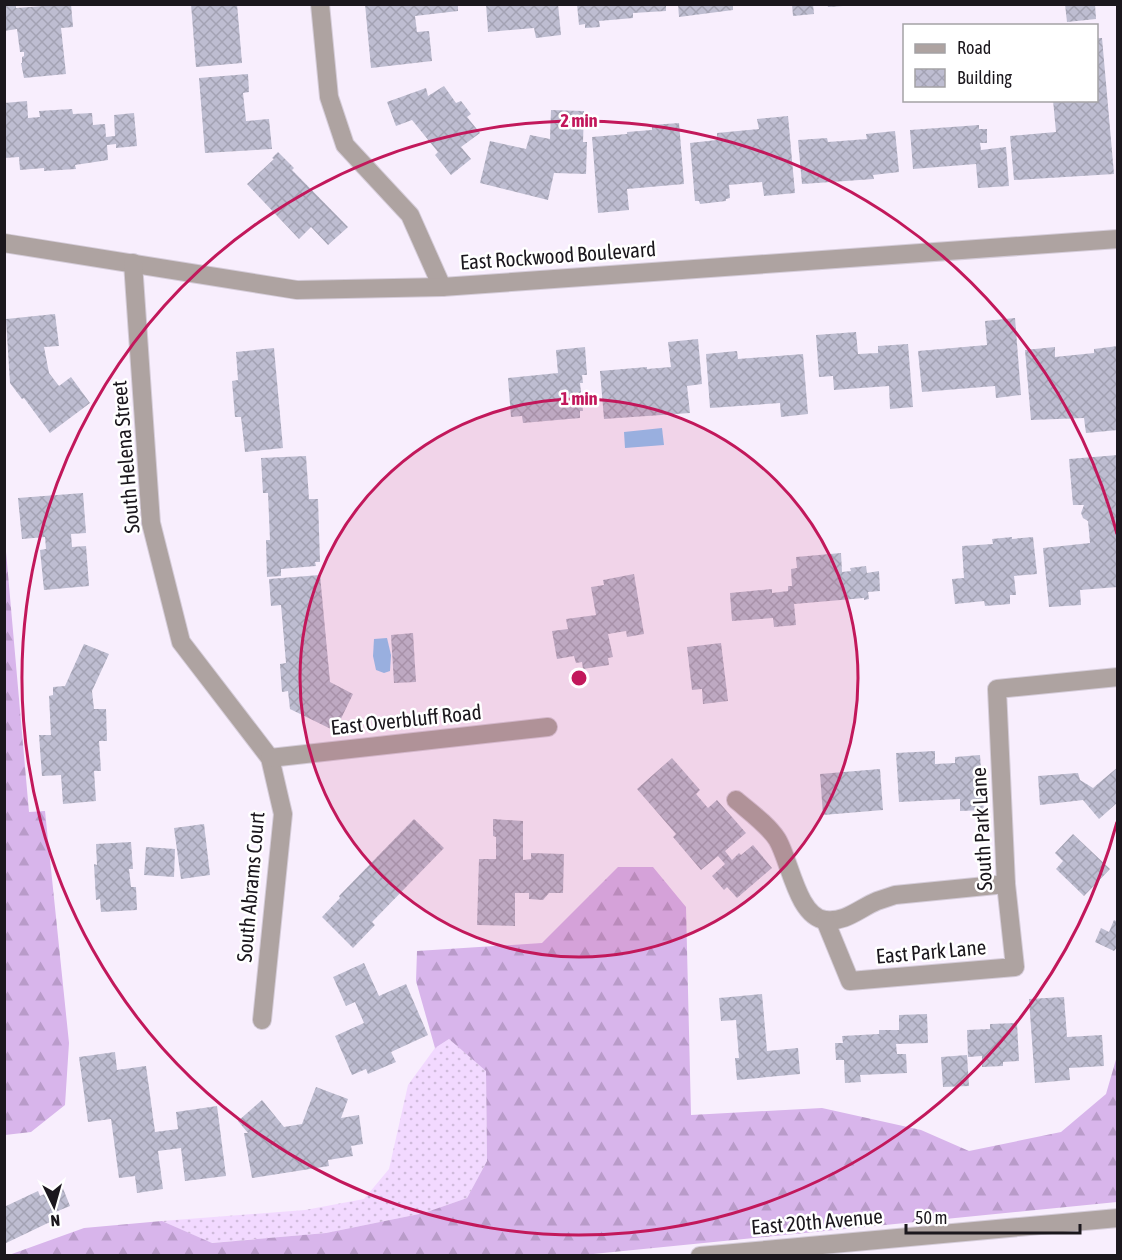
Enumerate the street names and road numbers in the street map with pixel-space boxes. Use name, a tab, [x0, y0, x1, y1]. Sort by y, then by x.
street label: East Rockwood Boulevard	[459, 236, 657, 274]
street label: South Helena Street	[106, 380, 144, 535]
street label: East Overbluff Road	[329, 699, 482, 739]
street label: South Park Lane	[966, 767, 996, 891]
street label: South Abrams Court	[231, 811, 269, 963]
street label: East Park Lane	[875, 934, 987, 968]
street label: East 20th Avenue	[750, 1203, 884, 1239]

